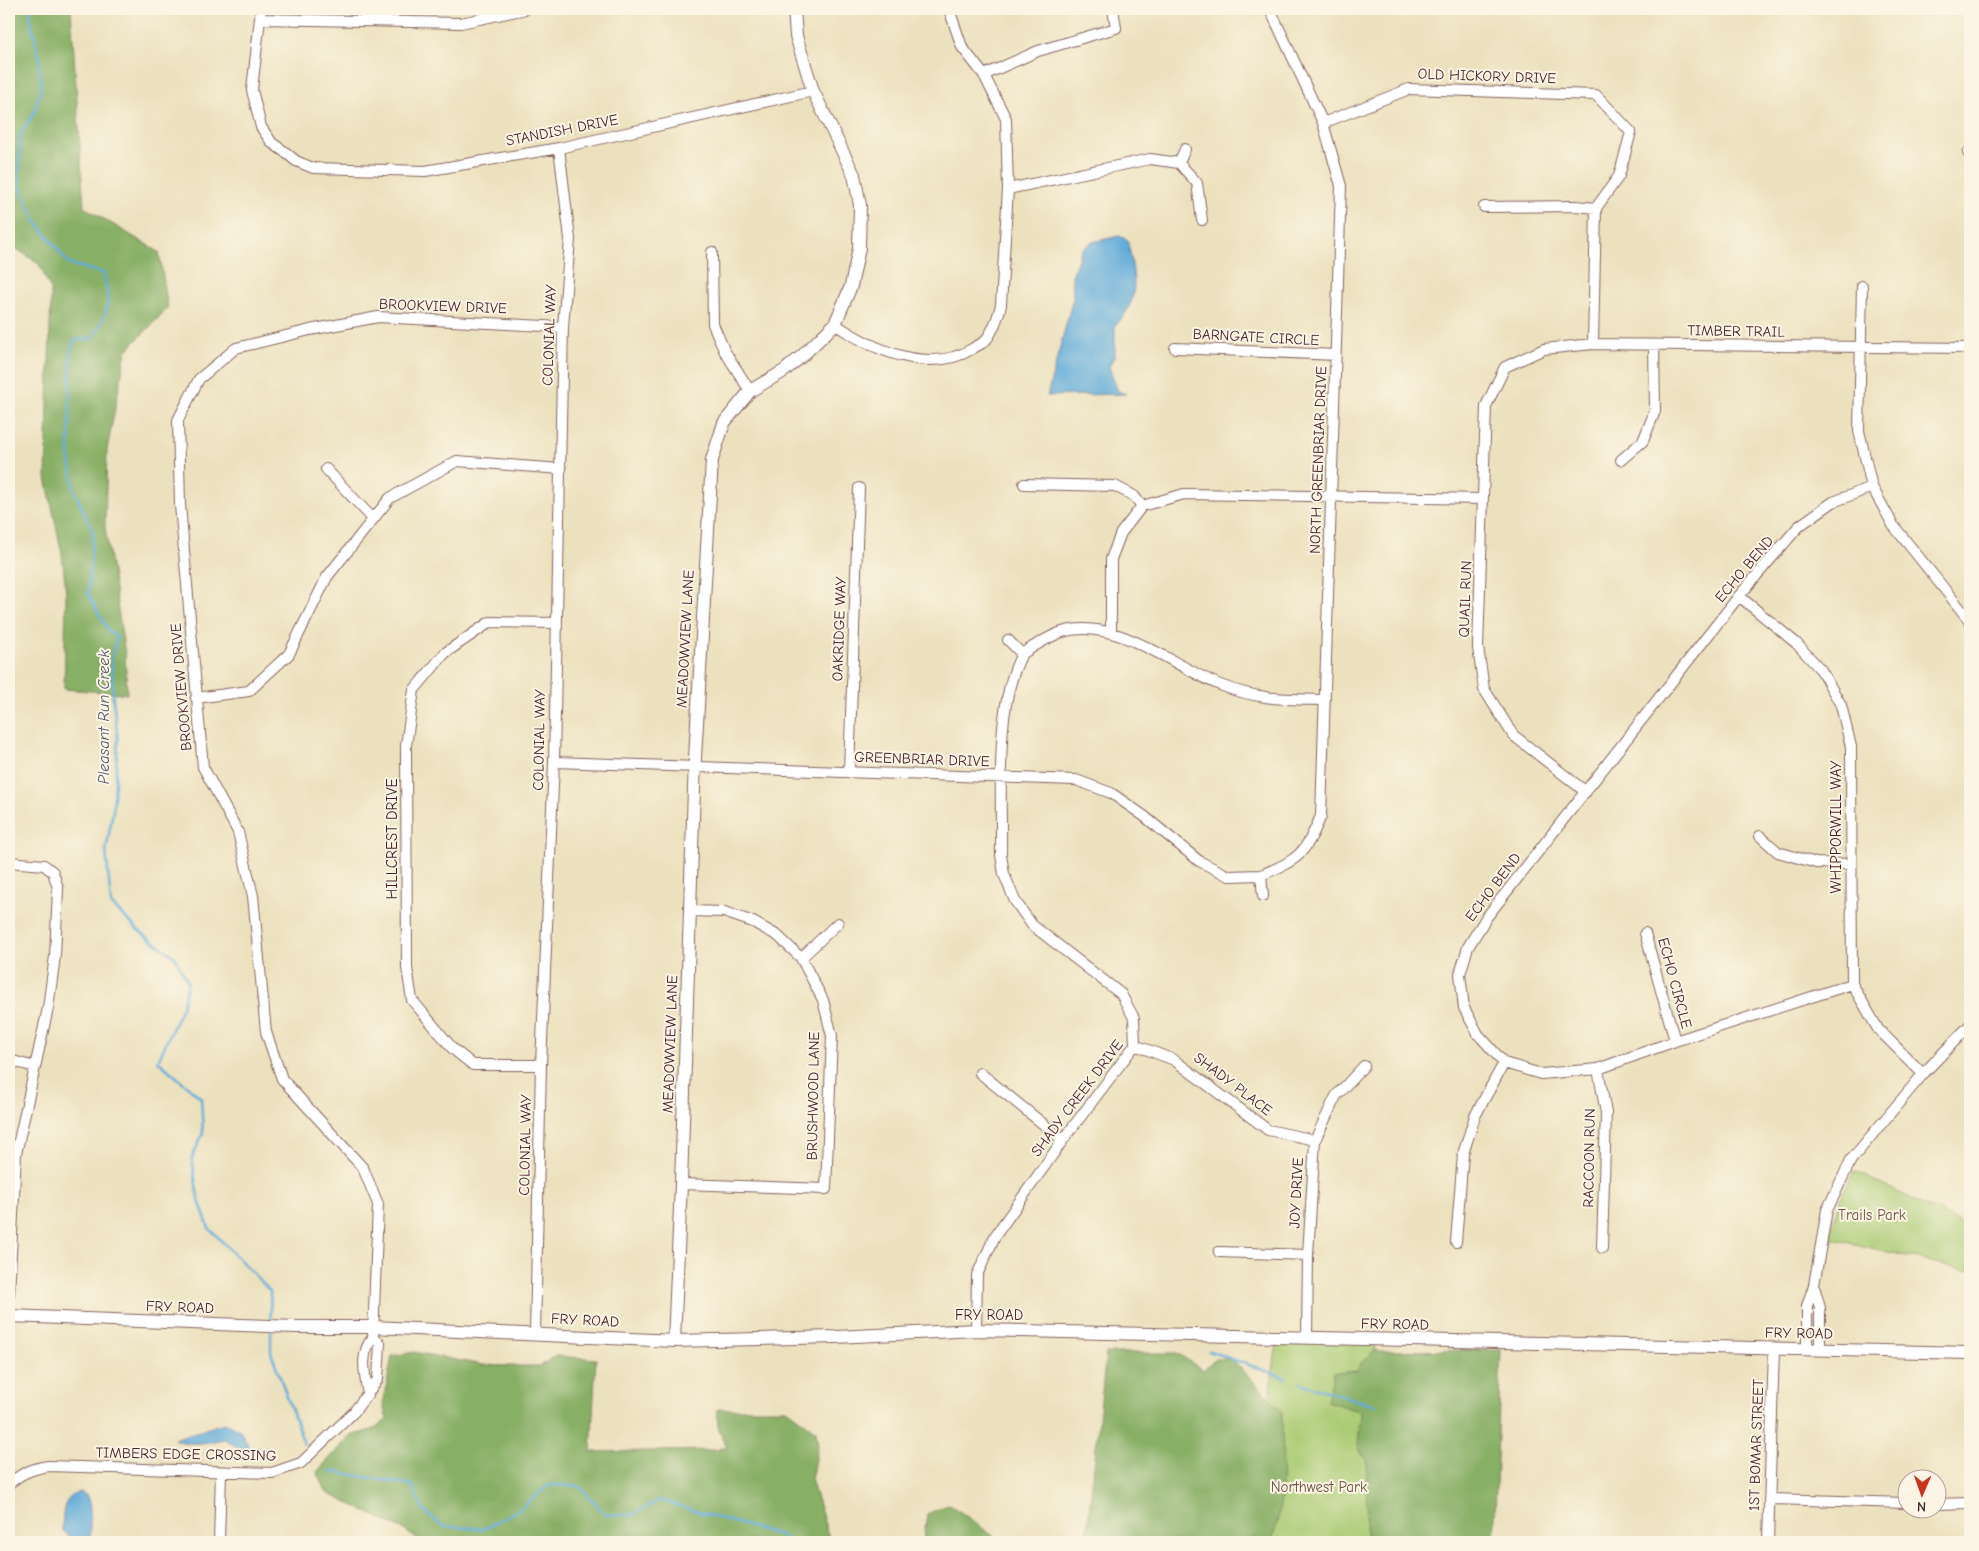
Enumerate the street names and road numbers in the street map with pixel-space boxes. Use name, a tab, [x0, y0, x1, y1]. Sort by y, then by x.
street label: OLD HICKORY DRIVE	[1417, 65, 1557, 87]
street label: STANDISH DRIVE	[504, 110, 620, 150]
street label: COLONIAL WAY	[538, 284, 560, 386]
street label: BROOKVIEW DRIVE	[379, 295, 507, 317]
street label: TIMBER TRAIL	[1687, 321, 1785, 341]
street label: BARNGATE CIRCLE	[1192, 325, 1320, 349]
street label: NORTH GREENBRIAR DRIVE	[1306, 366, 1330, 554]
street label: ECHO BEND	[1711, 532, 1777, 606]
street label: QUAIL RUN	[1455, 560, 1475, 638]
street label: MEADOWVIEW LANE	[672, 570, 698, 708]
street label: OAKRIDGE WAY	[828, 576, 850, 682]
street label: BROOKVIEW DRIVE	[166, 622, 196, 752]
street label: COLONIAL WAY	[529, 689, 549, 791]
street label: GREENBRIAR DRIVE	[854, 748, 990, 770]
street label: WHIPPORWILL WAY	[1827, 760, 1845, 893]
street label: HILLCREST DRIVE	[383, 779, 401, 899]
street label: ECHO BEND	[1461, 849, 1525, 925]
street label: ECHO CIRCLE	[1654, 936, 1696, 1030]
street label: MEADOWVIEW LANE	[659, 975, 681, 1113]
street label: BRUSHWOOD LANE	[803, 1031, 823, 1161]
street label: SHADY CREEK DRIVE	[1027, 1036, 1127, 1160]
street label: SHADY PLACE	[1190, 1049, 1276, 1119]
street label: COLONIAL WAY	[515, 1094, 535, 1196]
street label: RACCOON RUN	[1579, 1108, 1599, 1208]
street label: JOY DRIVE	[1285, 1157, 1307, 1229]
street label: FRY ROAD	[146, 1297, 214, 1317]
street label: FRY ROAD	[955, 1306, 1023, 1324]
street label: FRY ROAD	[550, 1309, 620, 1331]
street label: FRY ROAD	[1361, 1314, 1429, 1334]
street label: FRY ROAD	[1765, 1323, 1833, 1343]
street label: 1ST BOMAR STREET	[1745, 1378, 1767, 1511]
street label: TIMBERS EDGE CROSSING	[95, 1443, 277, 1465]

